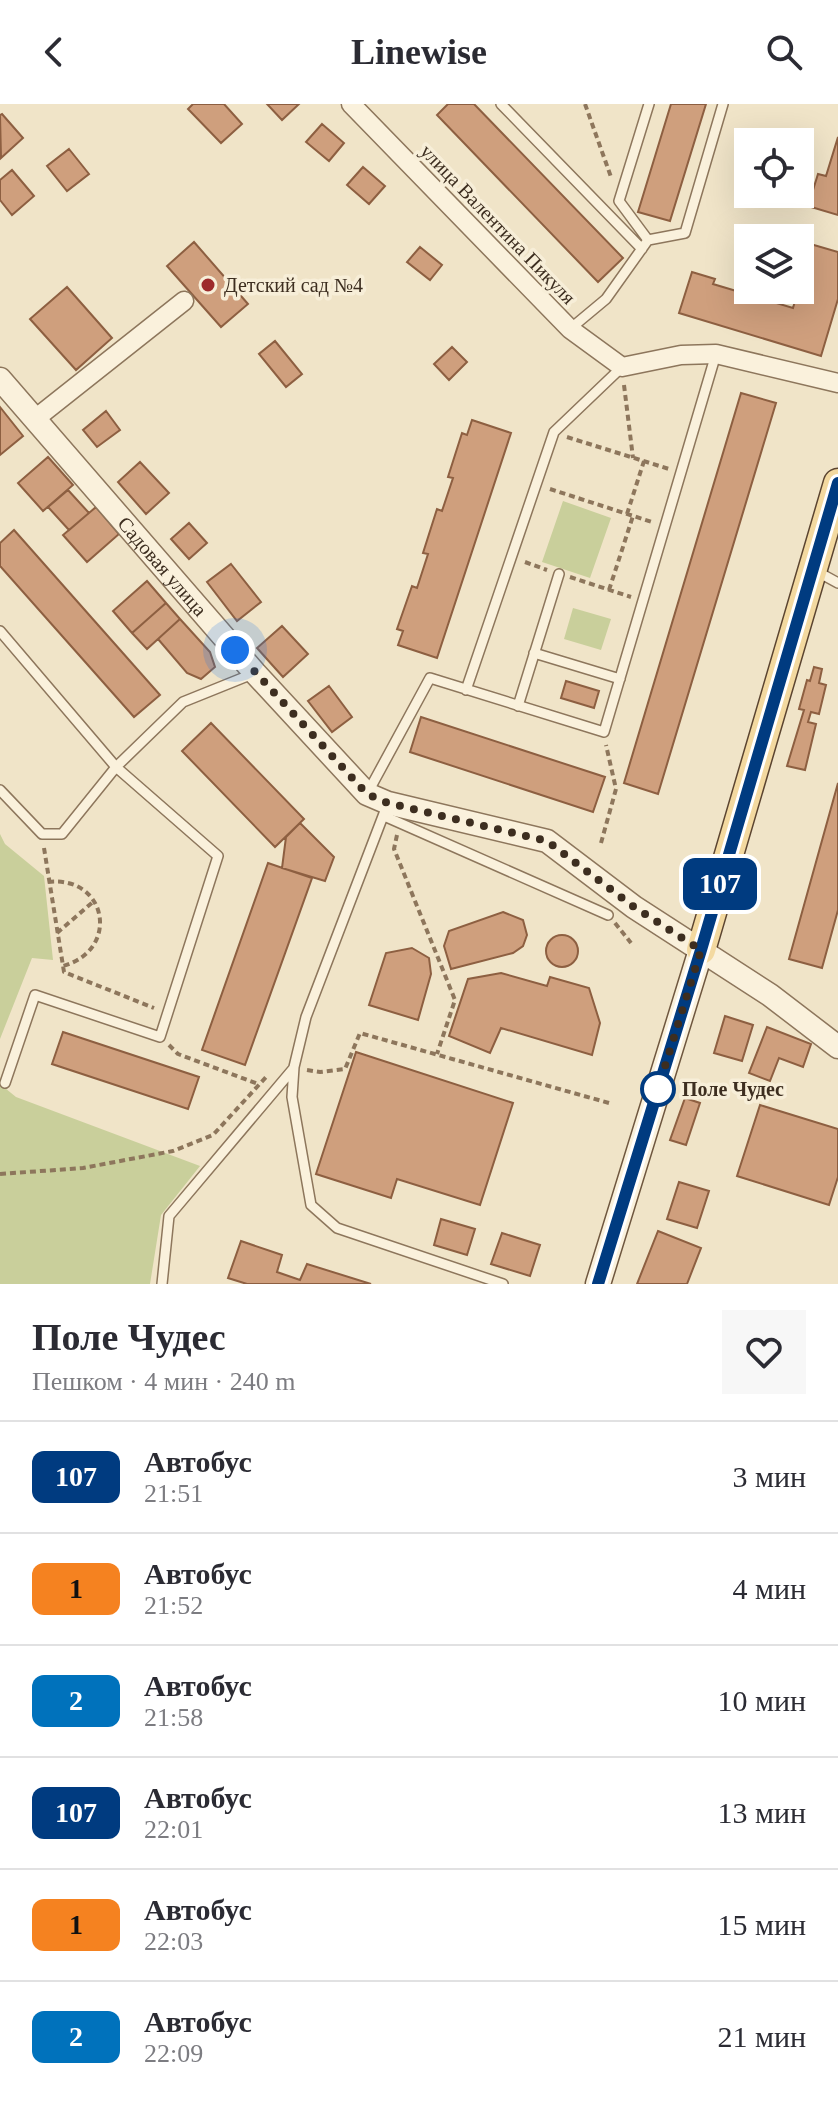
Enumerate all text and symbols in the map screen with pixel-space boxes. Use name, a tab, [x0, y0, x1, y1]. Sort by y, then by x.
icon: back	[32, 30, 76, 74]
icon: search	[762, 30, 806, 74]
text: Linewise	[351, 32, 487, 72]
map controls	[734, 128, 814, 304]
button: locate	[734, 128, 814, 208]
street label: улица Валентина Пикуля	[415, 140, 580, 309]
button: layers	[734, 224, 814, 304]
place label: Детский сад №4	[224, 274, 363, 297]
marker: Детский сад №4	[199, 276, 217, 294]
street label: Садовая улица	[114, 512, 212, 621]
your location	[215, 630, 255, 670]
line badge: 107	[674, 858, 766, 910]
text: 107	[699, 868, 741, 899]
marker: Поле Чудес	[641, 1072, 675, 1106]
place label: Поле Чудес	[682, 1078, 784, 1101]
button: heart	[722, 1310, 806, 1394]
text: Поле Чудес	[32, 1316, 226, 1358]
text: Пешком · 4 мин · 240 m	[32, 1367, 295, 1396]
text: Автобус	[144, 1445, 252, 1478]
text: 3 мин	[732, 1460, 806, 1493]
text: 107	[55, 1461, 97, 1492]
text: 21:51	[144, 1479, 203, 1508]
text: Автобус	[144, 1557, 252, 1590]
text: 4 мин	[732, 1572, 806, 1605]
text: 1	[69, 1573, 83, 1604]
text: 21:52	[144, 1591, 203, 1620]
text: Автобус	[144, 1669, 252, 1702]
text: 10 мин	[717, 1684, 806, 1717]
text: 2	[69, 1685, 83, 1716]
text: 21:58	[144, 1703, 203, 1732]
text: Автобус	[144, 1781, 252, 1814]
text: 13 мин	[717, 1796, 806, 1829]
text: 107	[55, 1797, 97, 1828]
text: 22:01	[144, 1815, 203, 1844]
text: Автобус	[144, 1893, 252, 1926]
text: 15 мин	[717, 1908, 806, 1941]
text: 1	[69, 1909, 83, 1940]
text: 22:03	[144, 1927, 203, 1956]
text: Автобус	[144, 2005, 252, 2038]
text: 21 мин	[717, 2020, 806, 2053]
text: 2	[69, 2021, 83, 2052]
text: 22:09	[144, 2039, 203, 2068]

